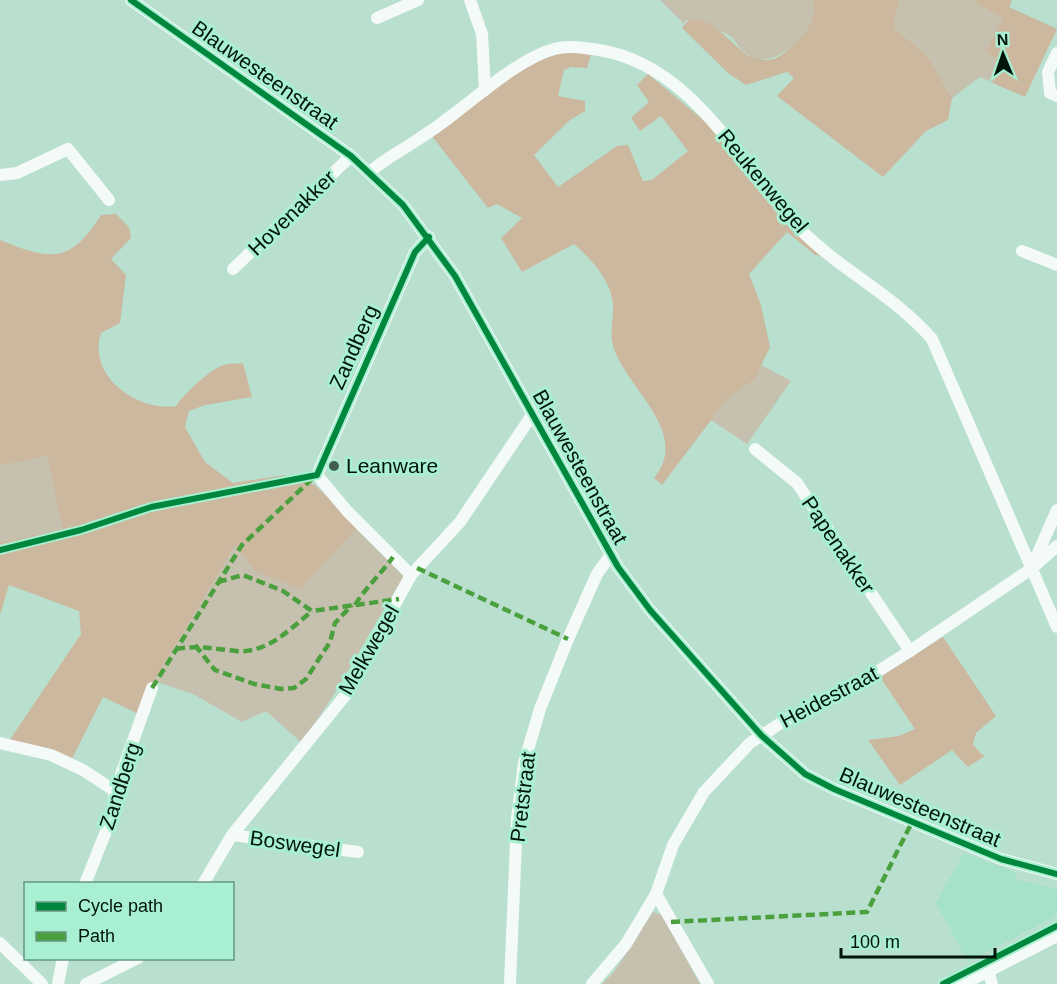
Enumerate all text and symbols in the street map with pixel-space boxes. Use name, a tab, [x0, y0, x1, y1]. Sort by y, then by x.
street label: Blauwesteenstraat	[188, 16, 343, 134]
north arrow	[973, 24, 1033, 84]
text: N	[996, 31, 1009, 48]
street label: Reukenwegel	[714, 125, 813, 237]
street label: Hovenakker	[243, 165, 340, 260]
street label: Zandberg	[325, 301, 382, 393]
street label: Blauwesteenstraat	[528, 386, 632, 548]
place label: Leanware	[346, 454, 438, 477]
marker: Leanware	[327, 459, 341, 473]
street label: Papenakker	[798, 492, 879, 598]
street label: Melkwegel	[334, 601, 403, 698]
street label: Heidestraat	[776, 661, 882, 732]
street label: Zandberg	[95, 740, 144, 832]
street label: Pretstraat	[506, 750, 539, 844]
street label: Blauwesteenstraat	[836, 762, 1004, 851]
street label: Boswegel	[248, 826, 342, 861]
legend	[24, 882, 234, 960]
text: Cycle path	[78, 896, 163, 916]
scale bar	[841, 921, 996, 959]
text: Path	[78, 926, 115, 946]
text: 100 m	[850, 932, 900, 952]

